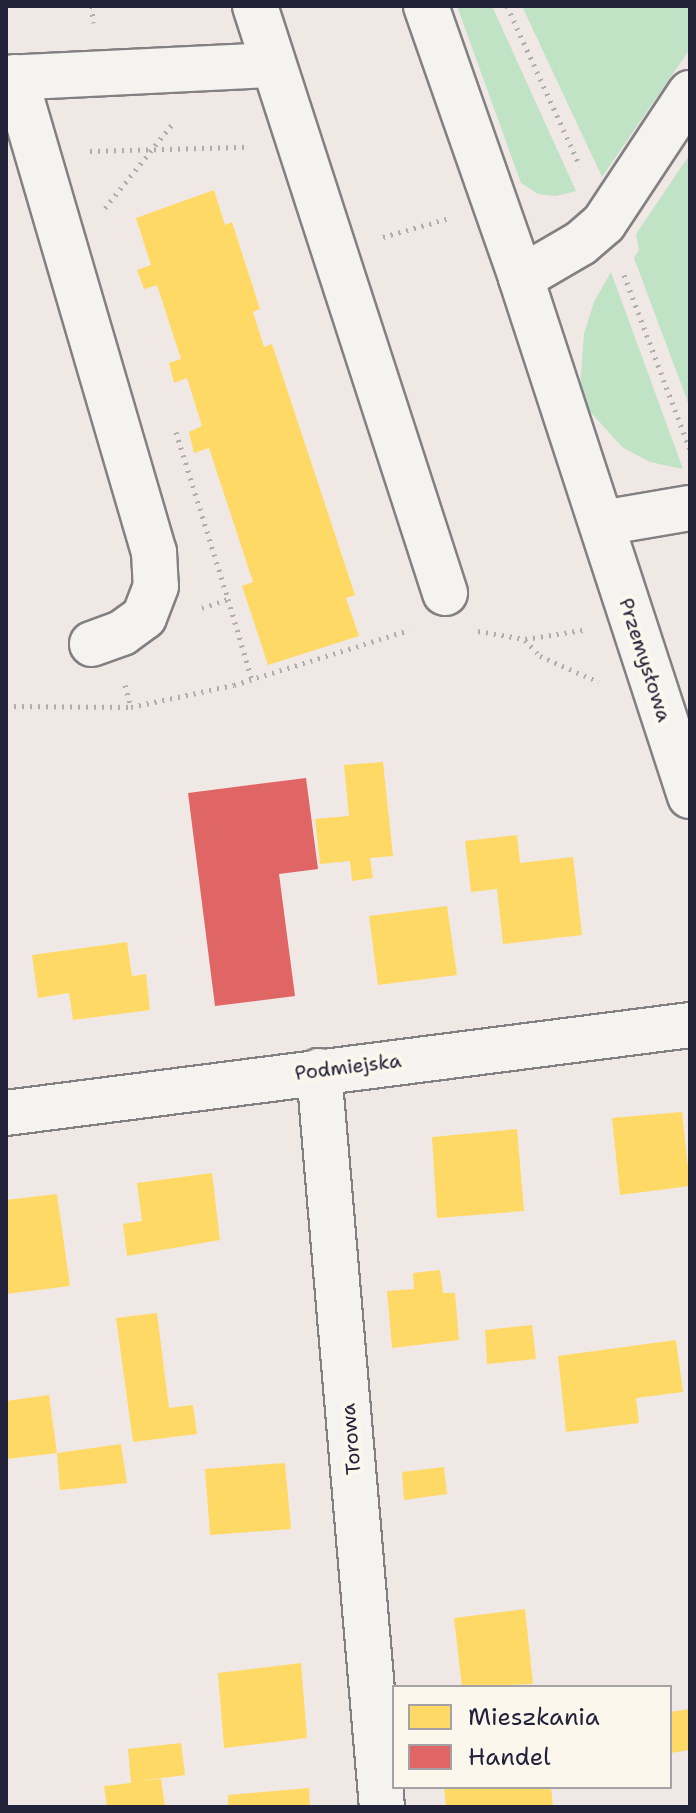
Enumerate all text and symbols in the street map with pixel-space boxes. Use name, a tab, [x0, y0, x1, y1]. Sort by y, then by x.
street label: Przemysłowa	[614, 595, 676, 725]
street label: Podmiejska	[293, 1049, 403, 1085]
street label: Torowa	[336, 1402, 366, 1476]
legend	[392, 1685, 672, 1789]
text: Mieszkania	[468, 1701, 600, 1733]
text: Handel	[468, 1741, 551, 1773]

